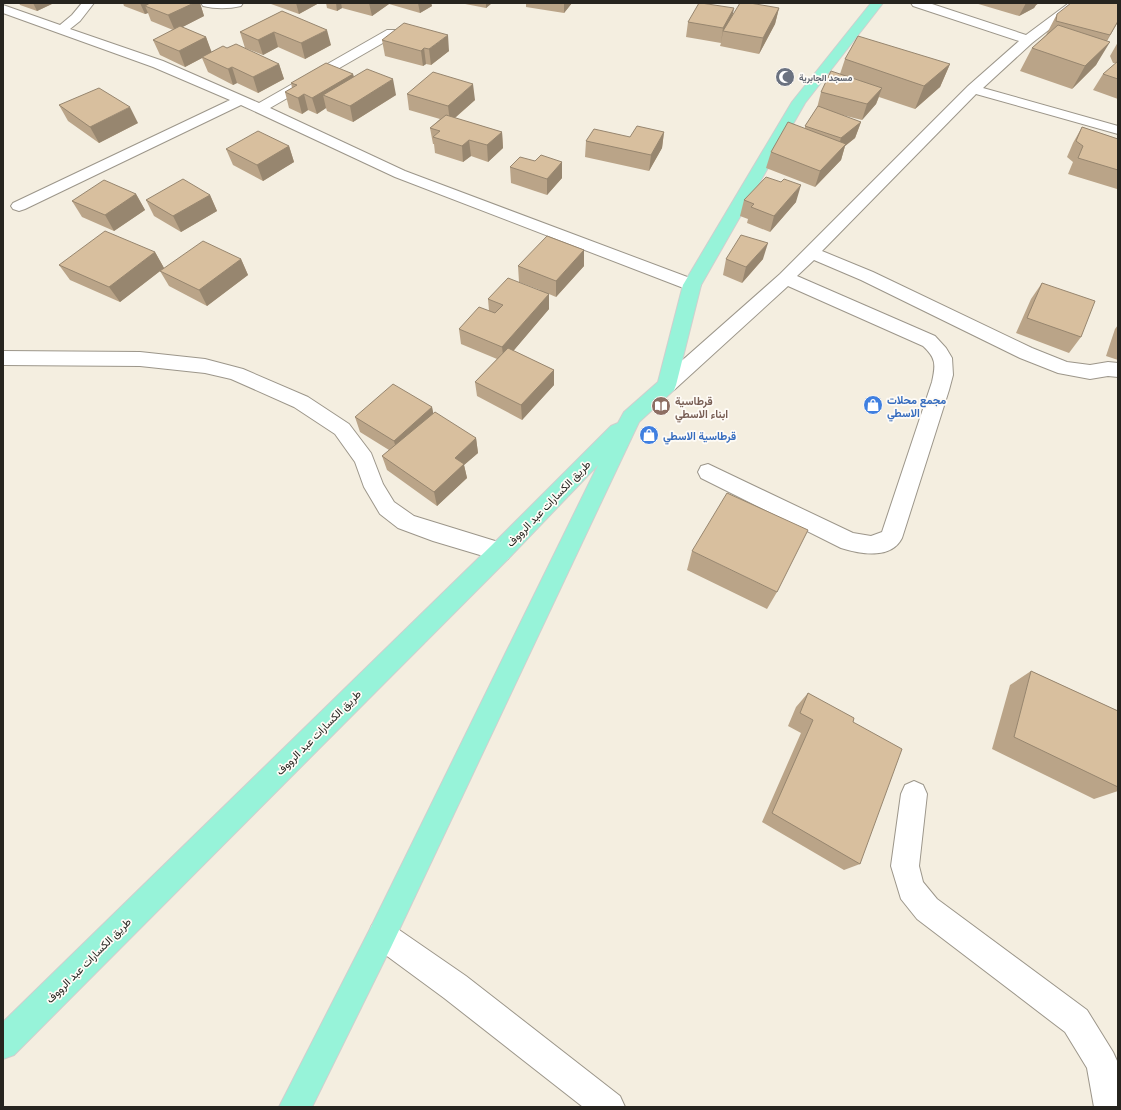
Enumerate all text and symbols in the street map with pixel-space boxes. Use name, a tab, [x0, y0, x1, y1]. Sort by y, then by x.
mosque icon: مسجد الجابرية	[774, 66, 796, 88]
place label: مسجد الجابرية	[799, 72, 852, 84]
place label: مجمع محلات الاسطي	[887, 393, 946, 422]
place label: قرطاسية ابناء الاسطي	[675, 394, 728, 423]
shop icon: مجمع محلات الاسطي	[862, 394, 884, 416]
library icon: قرطاسية ابناء الاسطي	[650, 395, 672, 417]
shop icon: قرطاسية الاسطي	[638, 424, 660, 446]
place label: قرطاسية الاسطي	[663, 429, 736, 445]
street label: طريق الكسارات عبد الرووف	[503, 457, 593, 550]
street label: طريق الكسارات عبد الرووف	[273, 687, 364, 778]
street label: طريق الكسارات عبد الرووف	[43, 915, 134, 1006]

